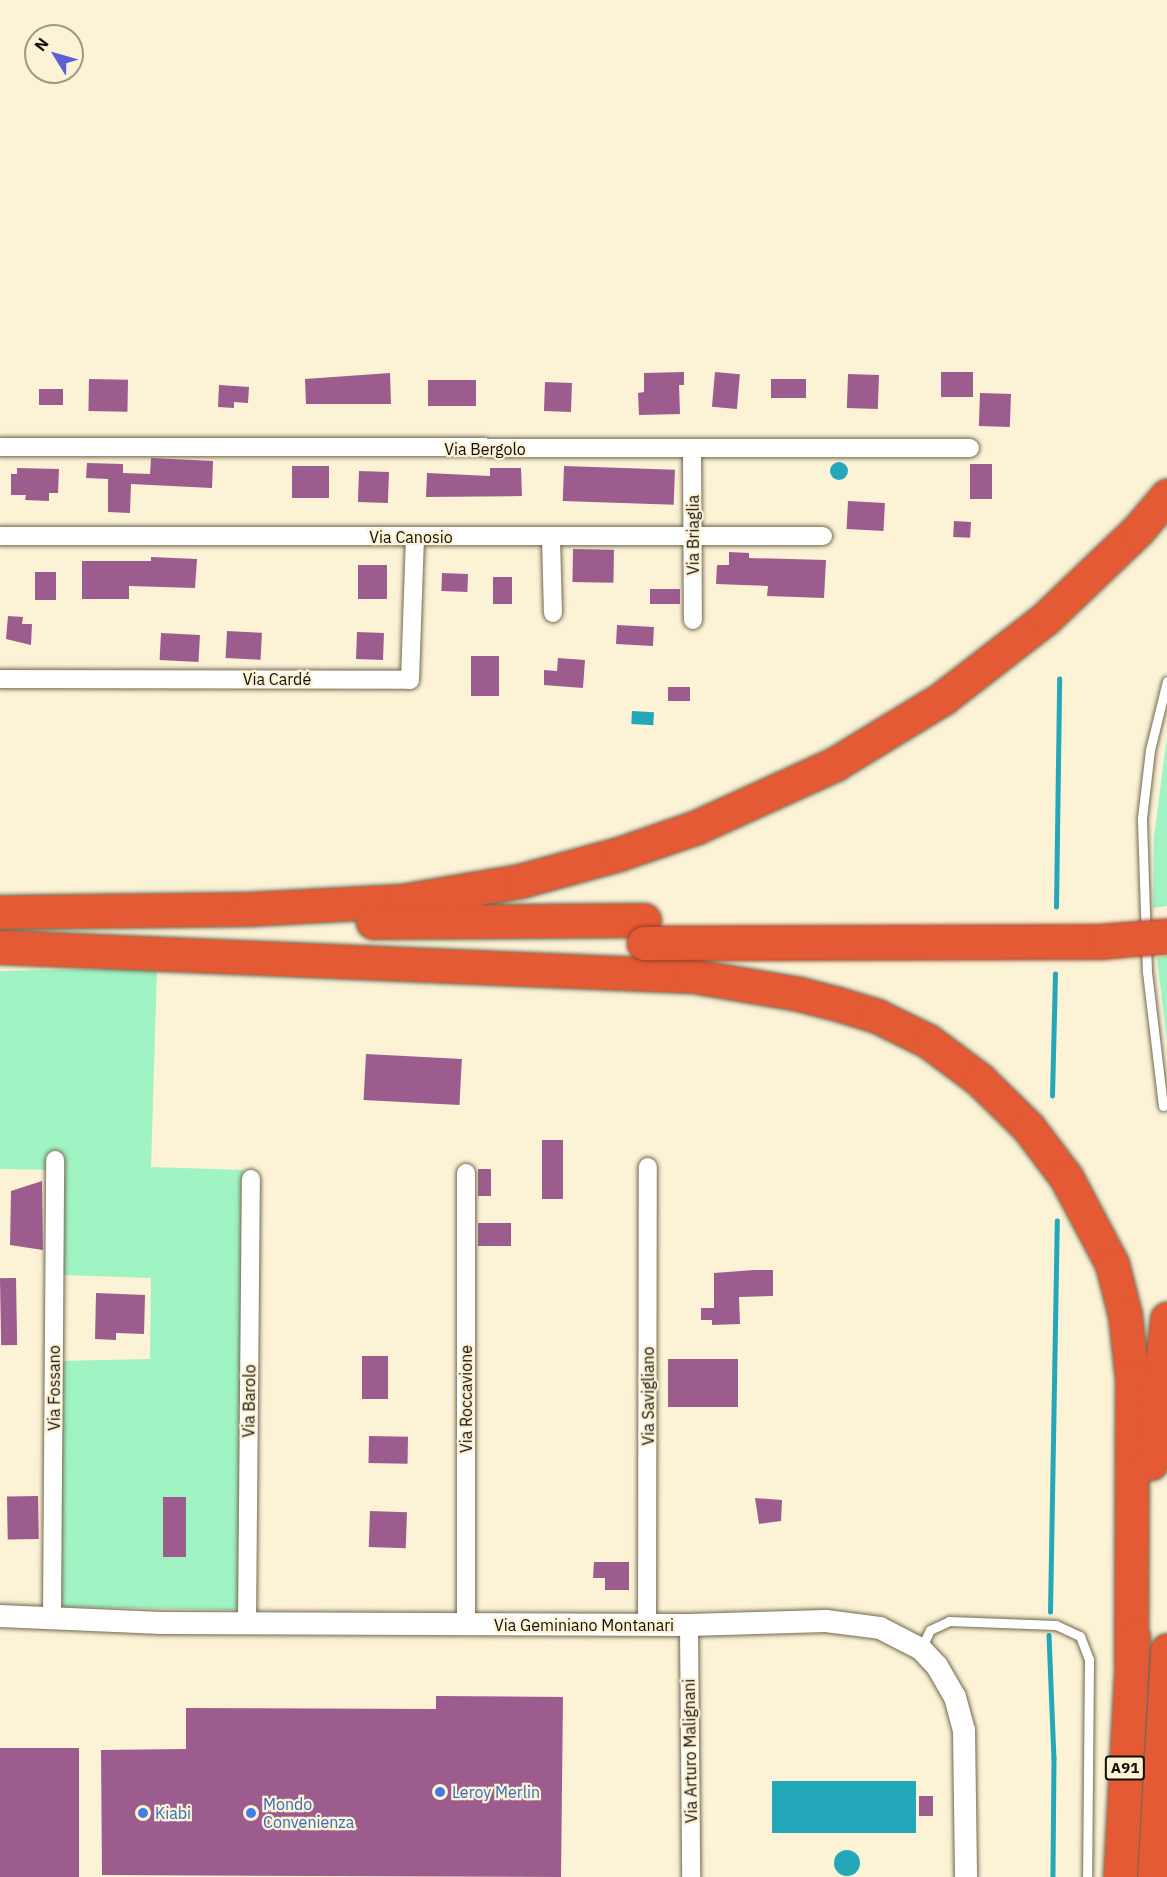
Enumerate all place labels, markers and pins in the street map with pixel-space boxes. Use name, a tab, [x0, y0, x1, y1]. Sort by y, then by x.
place label: Leroy Merlin	[452, 1782, 540, 1802]
marker: Leroy Merlin	[433, 1785, 447, 1799]
place label: Mondo Convenienza	[263, 1794, 354, 1832]
place label: Kiabi	[155, 1803, 191, 1823]
marker: Kiabi	[136, 1806, 150, 1820]
marker: Mondo Convenienza	[244, 1806, 258, 1820]

